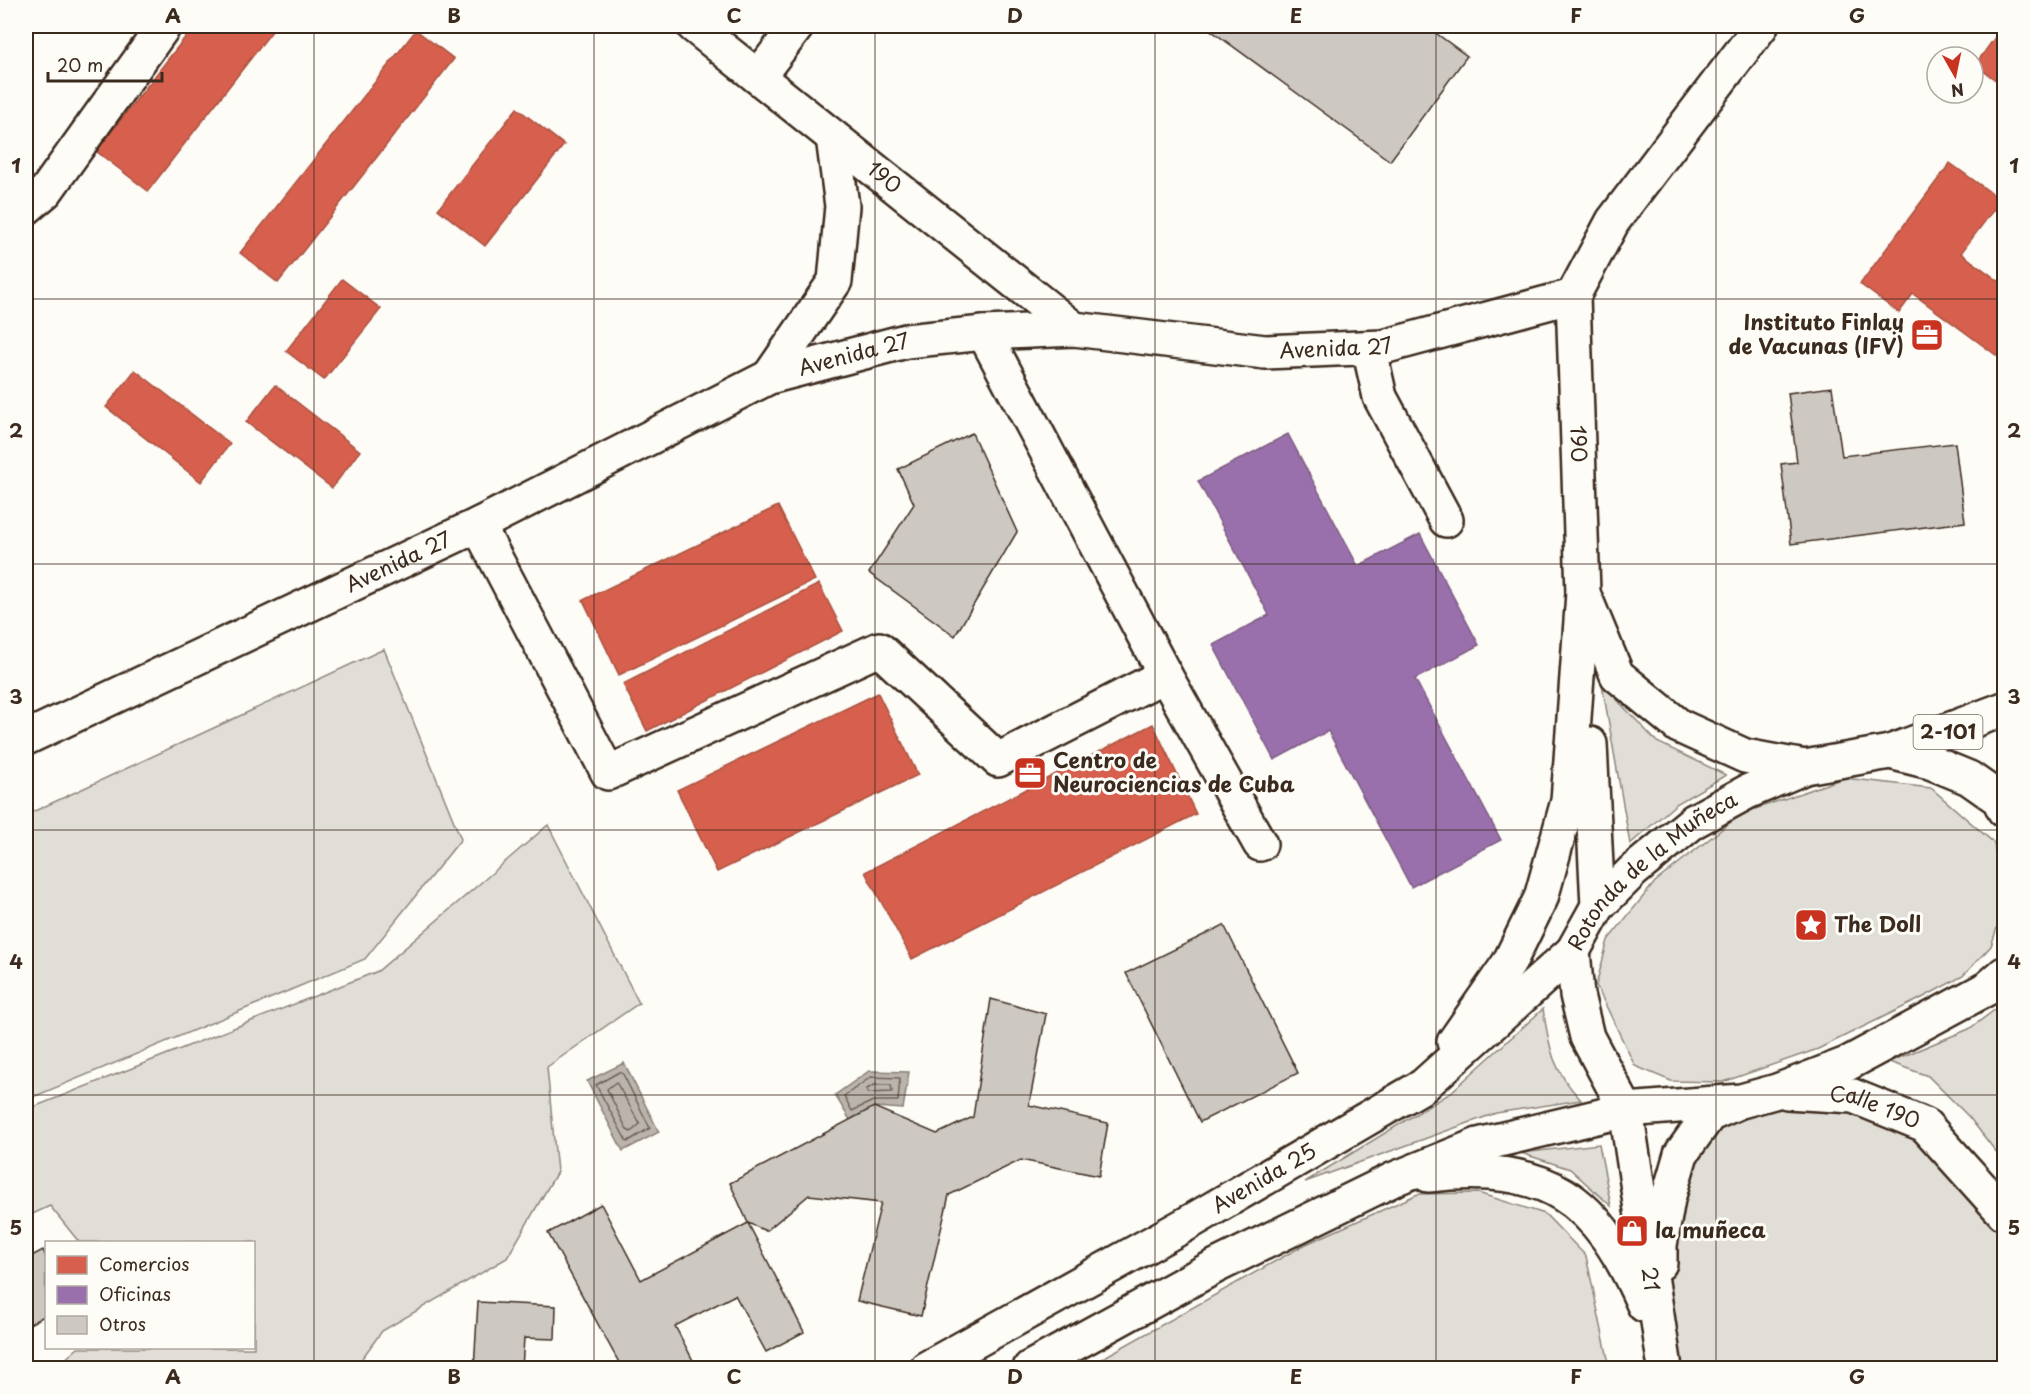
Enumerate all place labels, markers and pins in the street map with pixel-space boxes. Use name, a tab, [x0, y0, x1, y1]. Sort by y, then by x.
place label: Instituto Finlay de Vacunas (IFV)	[1729, 305, 1904, 361]
office icon: Instituto Finlay de Vacunas (IFV)	[1909, 317, 1945, 353]
place label: Centro de Neurociencias de Cuba	[1053, 743, 1295, 799]
office icon: Centro de Neurociencias de Cuba	[1012, 755, 1048, 791]
place icon: The Doll	[1793, 907, 1829, 943]
place label: The Doll	[1834, 907, 1921, 939]
shop icon: la muñeca	[1614, 1213, 1650, 1249]
place label: la muñeca	[1655, 1213, 1766, 1245]

